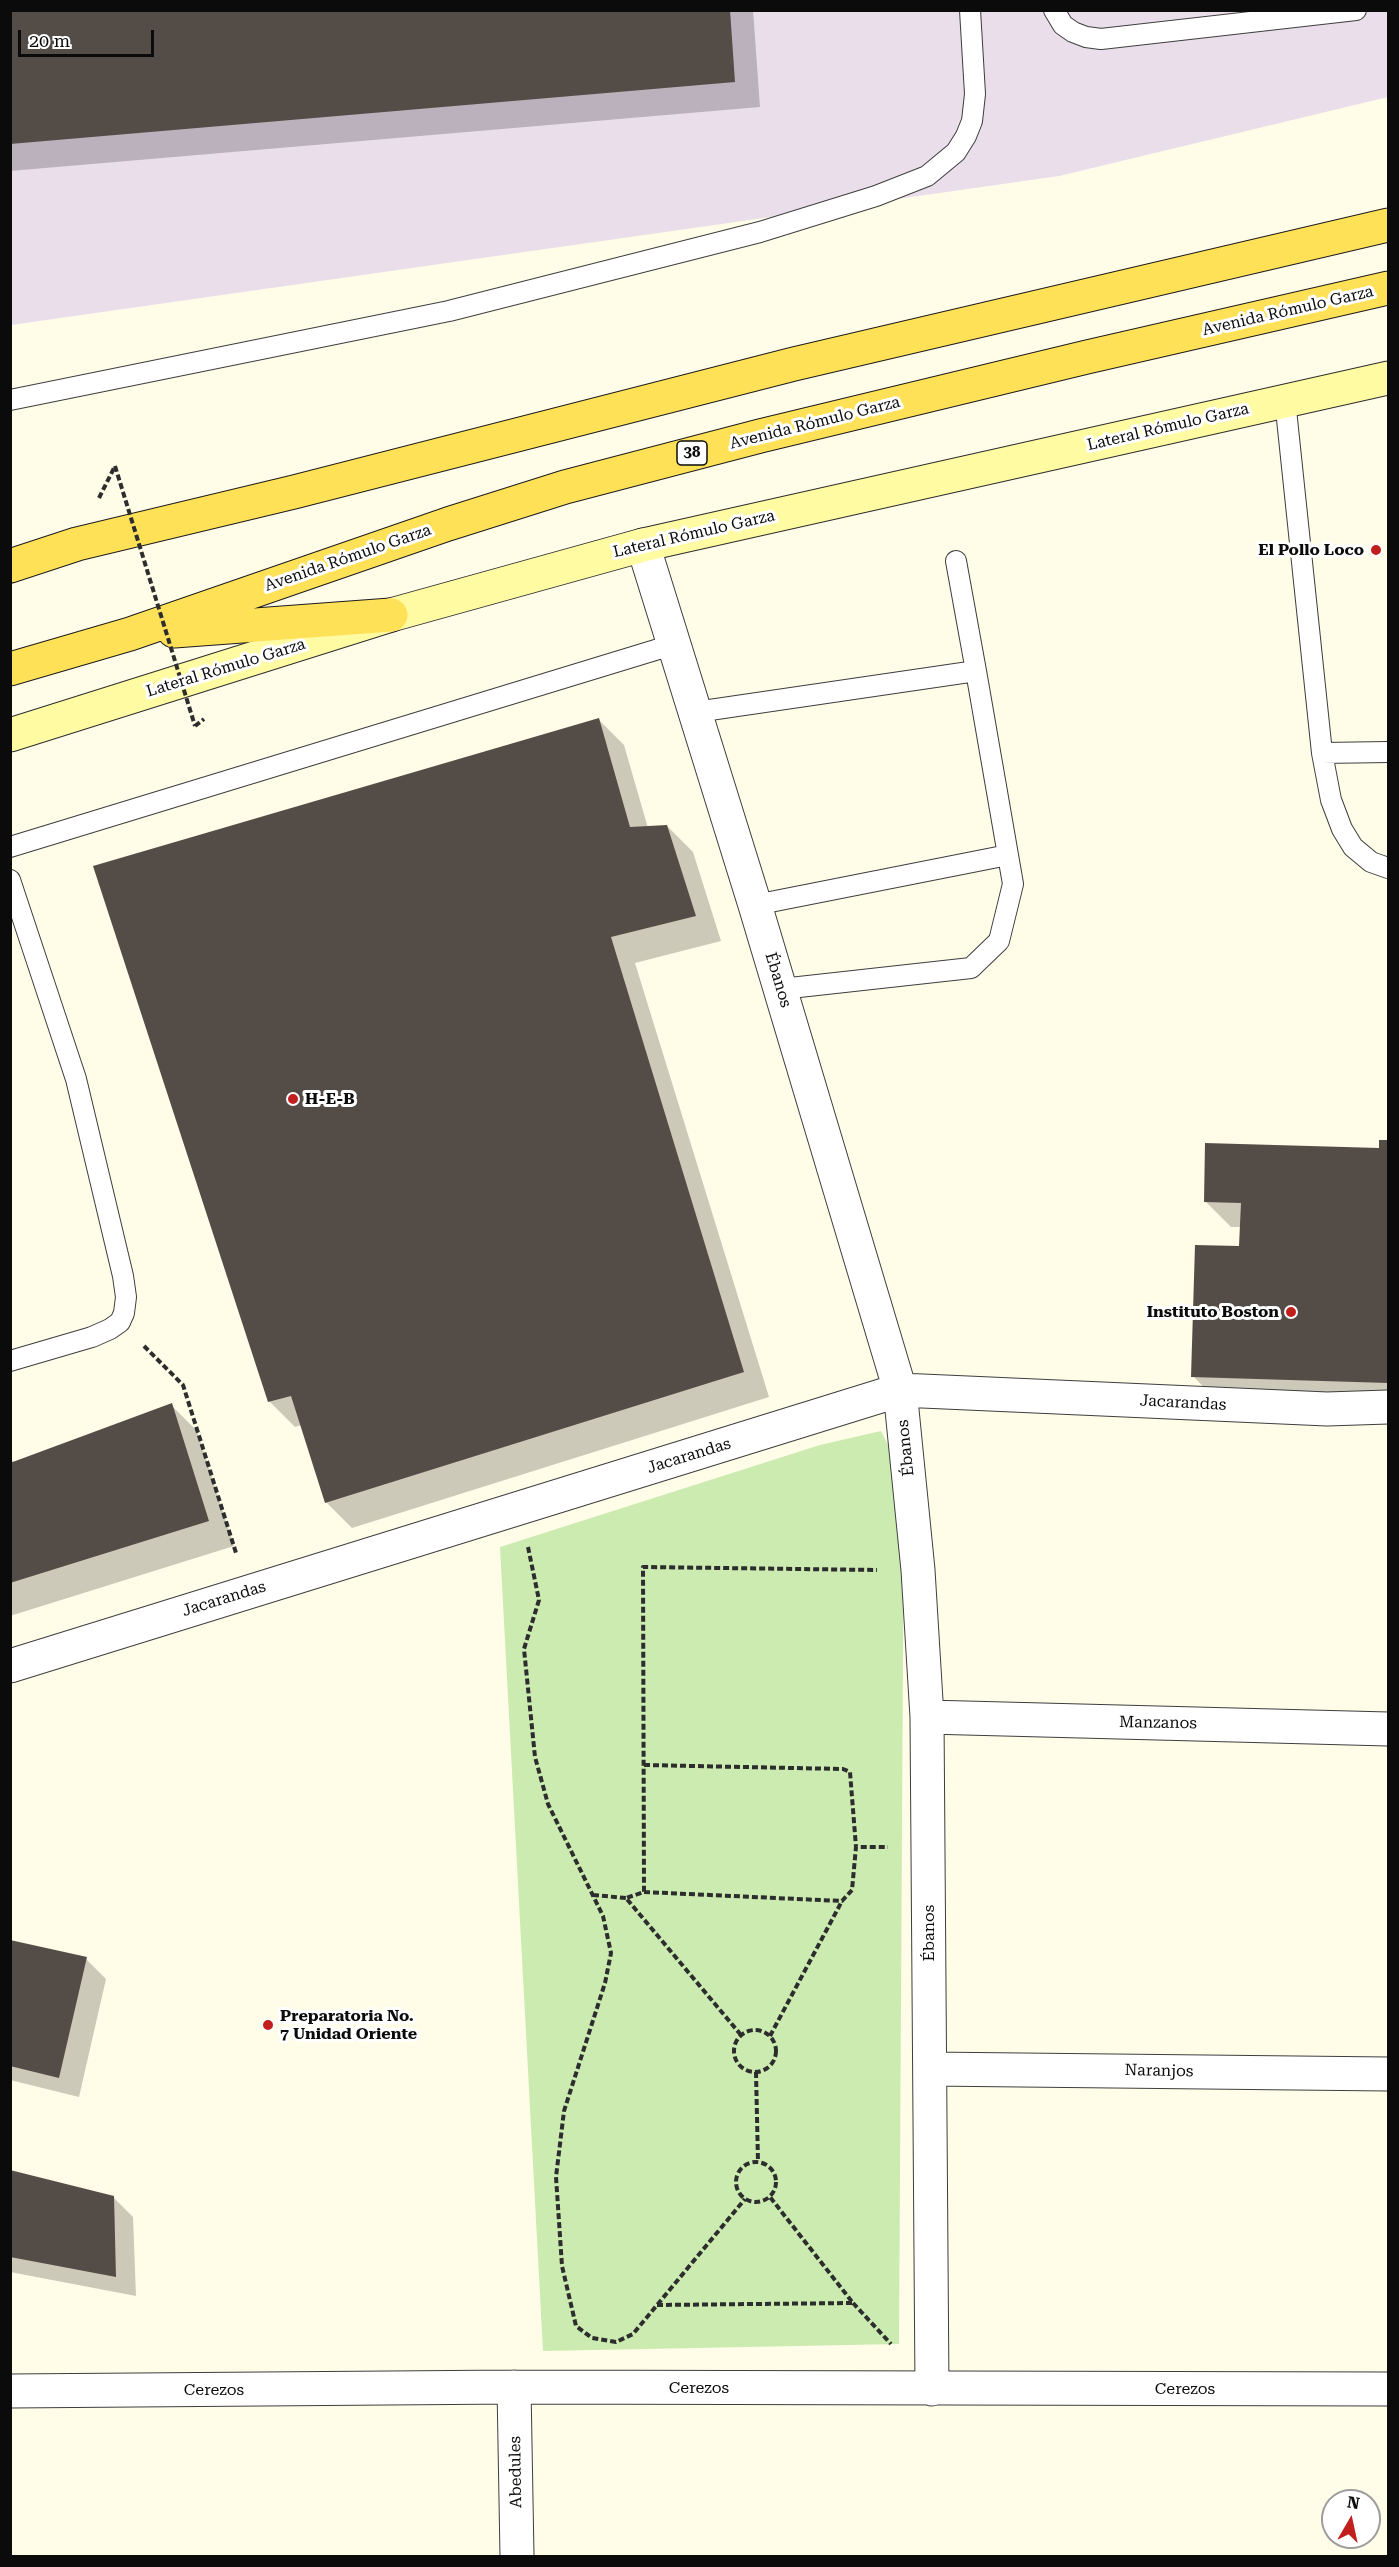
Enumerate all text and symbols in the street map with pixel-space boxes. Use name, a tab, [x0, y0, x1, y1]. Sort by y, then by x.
scale bar	[21, 18, 158, 56]
text: 20 m	[29, 30, 70, 51]
street label: Avenida Rómulo Garza	[1201, 282, 1375, 340]
street label: Avenida Rómulo Garza	[728, 393, 902, 453]
street label: Lateral Rómulo Garza	[1085, 399, 1251, 455]
road number: 38	[677, 441, 707, 465]
street label: Lateral Rómulo Garza	[611, 506, 777, 562]
street label: Avenida Rómulo Garza	[262, 520, 434, 596]
place label: El Pollo Loco	[1258, 540, 1364, 560]
marker: El Pollo Loco	[1369, 543, 1383, 557]
street label: Lateral Rómulo Garza	[144, 635, 308, 701]
street label: Ébanos	[761, 950, 795, 1010]
place label: H-E-B	[305, 1089, 355, 1109]
marker: H-E-B	[286, 1092, 300, 1106]
place label: Instituto Boston	[1147, 1302, 1279, 1322]
marker: Instituto Boston	[1284, 1305, 1298, 1319]
street label: Jacarandas	[1139, 1391, 1227, 1415]
street label: Ébanos	[893, 1419, 919, 1477]
street label: Jacarandas	[645, 1434, 733, 1478]
street label: Jacarandas	[180, 1577, 268, 1621]
street label: Manzanos	[1119, 1713, 1197, 1733]
street label: Ébanos	[919, 1905, 939, 1961]
place label: Preparatoria No. 7 Unidad Oriente	[280, 2006, 417, 2044]
marker: Preparatoria No. 7 Unidad Oriente	[261, 2018, 275, 2032]
street label: Naranjos	[1124, 2061, 1194, 2081]
street label: Cerezos	[669, 2378, 729, 2398]
street label: Cerezos	[1155, 2379, 1215, 2399]
street label: Cerezos	[184, 2380, 244, 2400]
street label: Abedules	[506, 2436, 526, 2508]
north arrow	[1321, 2489, 1381, 2549]
text: N	[1346, 2492, 1361, 2513]

